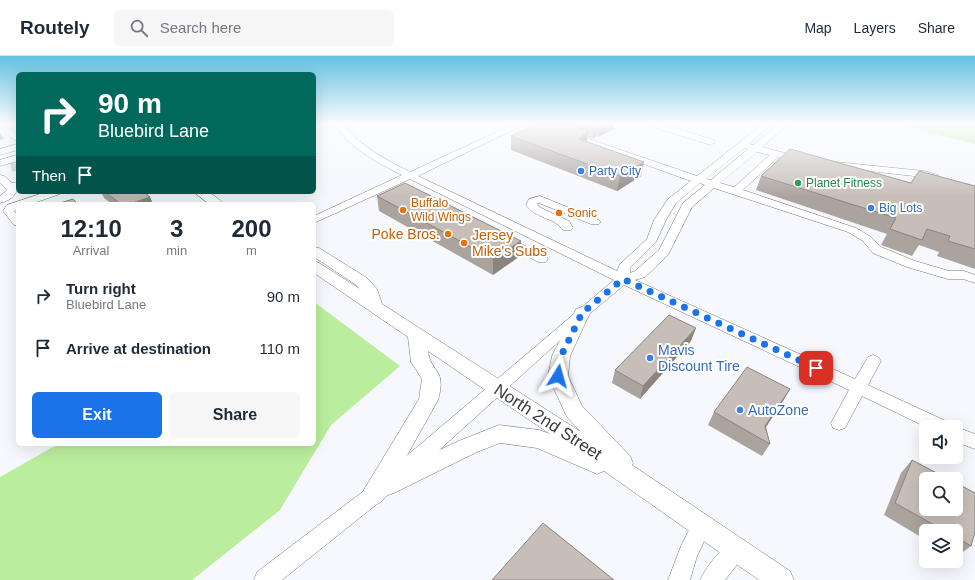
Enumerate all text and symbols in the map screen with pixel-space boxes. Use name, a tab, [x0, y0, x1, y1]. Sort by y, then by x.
search box	[114, 10, 394, 46]
text: Routely	[20, 17, 90, 38]
icon: search	[128, 17, 150, 39]
text: Search here	[160, 19, 241, 36]
text: Map	[804, 20, 832, 36]
text: Layers	[854, 20, 896, 36]
text: Share	[918, 20, 955, 36]
icon: right	[32, 88, 84, 140]
text: 90 m	[98, 88, 162, 119]
text: Bluebird Lane	[98, 121, 209, 141]
icon: arrive	[74, 164, 96, 186]
place label: Party City	[589, 164, 641, 178]
marker: Party City	[576, 166, 586, 176]
text: Then	[32, 167, 66, 184]
place label: Planet Fitness	[806, 176, 882, 190]
marker: Planet Fitness	[793, 178, 803, 188]
place label: Buffalo Wild Wings	[411, 196, 471, 224]
place label: Big Lots	[879, 201, 922, 215]
marker: Big Lots	[866, 203, 876, 213]
marker: Buffalo Wild Wings	[398, 205, 408, 215]
place label: Sonic	[567, 206, 597, 220]
marker: Sonic	[554, 208, 564, 218]
text: 12:10	[60, 215, 122, 242]
text: 3	[170, 215, 183, 242]
text: 200	[232, 215, 272, 242]
place label: Poke Bros.	[372, 226, 440, 242]
place label: Jersey Mike's Subs	[472, 227, 547, 259]
marker: Poke Bros.	[443, 229, 453, 239]
marker: Jersey Mike's Subs	[459, 238, 469, 248]
text: Arrival	[73, 243, 110, 258]
text: min	[166, 243, 187, 258]
text: m	[246, 243, 257, 258]
text: Turn right	[66, 280, 136, 297]
icon: right	[32, 285, 54, 307]
text: 90 m	[267, 288, 300, 305]
text: Bluebird Lane	[66, 297, 146, 312]
icon: arrive	[32, 337, 54, 359]
text: Arrive at destination	[66, 340, 211, 357]
text: 110 m	[259, 340, 300, 357]
place label: Mavis Discount Tire	[658, 342, 740, 374]
pin	[799, 351, 833, 385]
marker: Mavis Discount Tire	[645, 353, 655, 363]
position arrow	[537, 355, 579, 397]
icon: arrive	[805, 357, 827, 379]
street label: North 2nd Street	[491, 380, 606, 464]
button: Exit	[32, 392, 162, 438]
button: Share	[170, 392, 300, 438]
place label: AutoZone	[748, 402, 809, 418]
marker: AutoZone	[735, 405, 745, 415]
map controls	[919, 420, 963, 568]
button: sound	[919, 420, 963, 464]
button: search	[919, 472, 963, 516]
button: layers	[919, 524, 963, 568]

